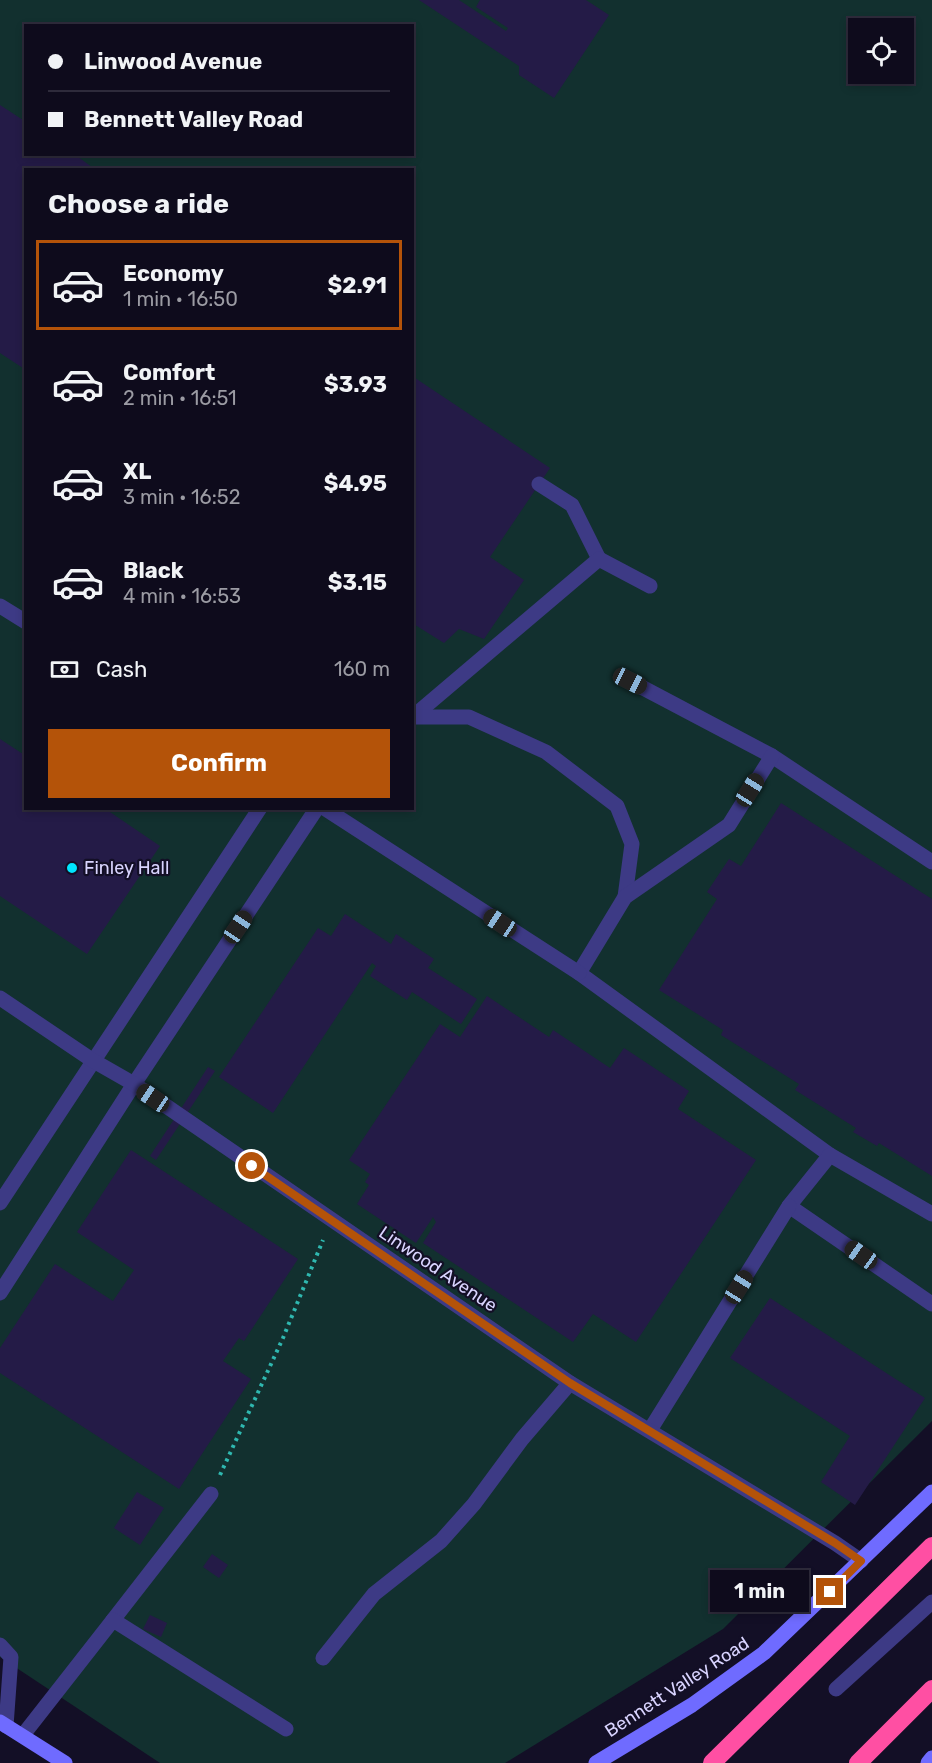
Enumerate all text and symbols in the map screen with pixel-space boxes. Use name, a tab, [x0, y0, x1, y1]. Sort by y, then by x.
map controls	[848, 18, 914, 84]
button: locate	[848, 18, 914, 84]
text: Linwood Avenue	[84, 48, 262, 75]
text: Bennett Valley Road	[84, 106, 303, 133]
text: Choose a ride	[48, 188, 229, 220]
icon: car	[51, 258, 105, 312]
text: Economy	[123, 260, 224, 287]
text: $2.91	[328, 272, 387, 299]
text: 1 min · 16:50	[123, 287, 238, 311]
icon: car	[51, 357, 105, 411]
text: Comfort	[123, 359, 215, 386]
text: $3.93	[324, 371, 387, 398]
text: 2 min · 16:51	[123, 386, 237, 410]
icon: car	[51, 456, 105, 510]
text: XL	[123, 458, 151, 485]
text: $4.95	[324, 470, 387, 497]
text: 3 min · 16:52	[123, 485, 240, 509]
icon: car	[51, 555, 105, 609]
text: Black	[123, 557, 184, 584]
text: $3.15	[328, 569, 387, 596]
text: 4 min · 16:53	[123, 584, 241, 608]
icon: cash	[48, 653, 81, 686]
text: Cash	[96, 656, 147, 683]
text: 160 m	[334, 657, 390, 681]
car	[610, 665, 650, 697]
button: Confirm	[48, 729, 390, 798]
car	[733, 770, 767, 810]
place label: Finley Hall	[84, 857, 169, 879]
marker: Finley Hall	[65, 861, 79, 875]
car	[480, 906, 520, 940]
car	[220, 907, 256, 947]
car	[133, 1080, 173, 1116]
route start	[238, 1152, 265, 1179]
street label: Linwood Avenue	[375, 1221, 501, 1317]
car	[841, 1237, 881, 1273]
car	[722, 1267, 756, 1307]
callout: 1 min	[710, 1571, 809, 1613]
route end	[816, 1578, 843, 1605]
text: 1 min	[734, 1579, 785, 1603]
street label: Bennett Valley Road	[601, 1632, 753, 1742]

